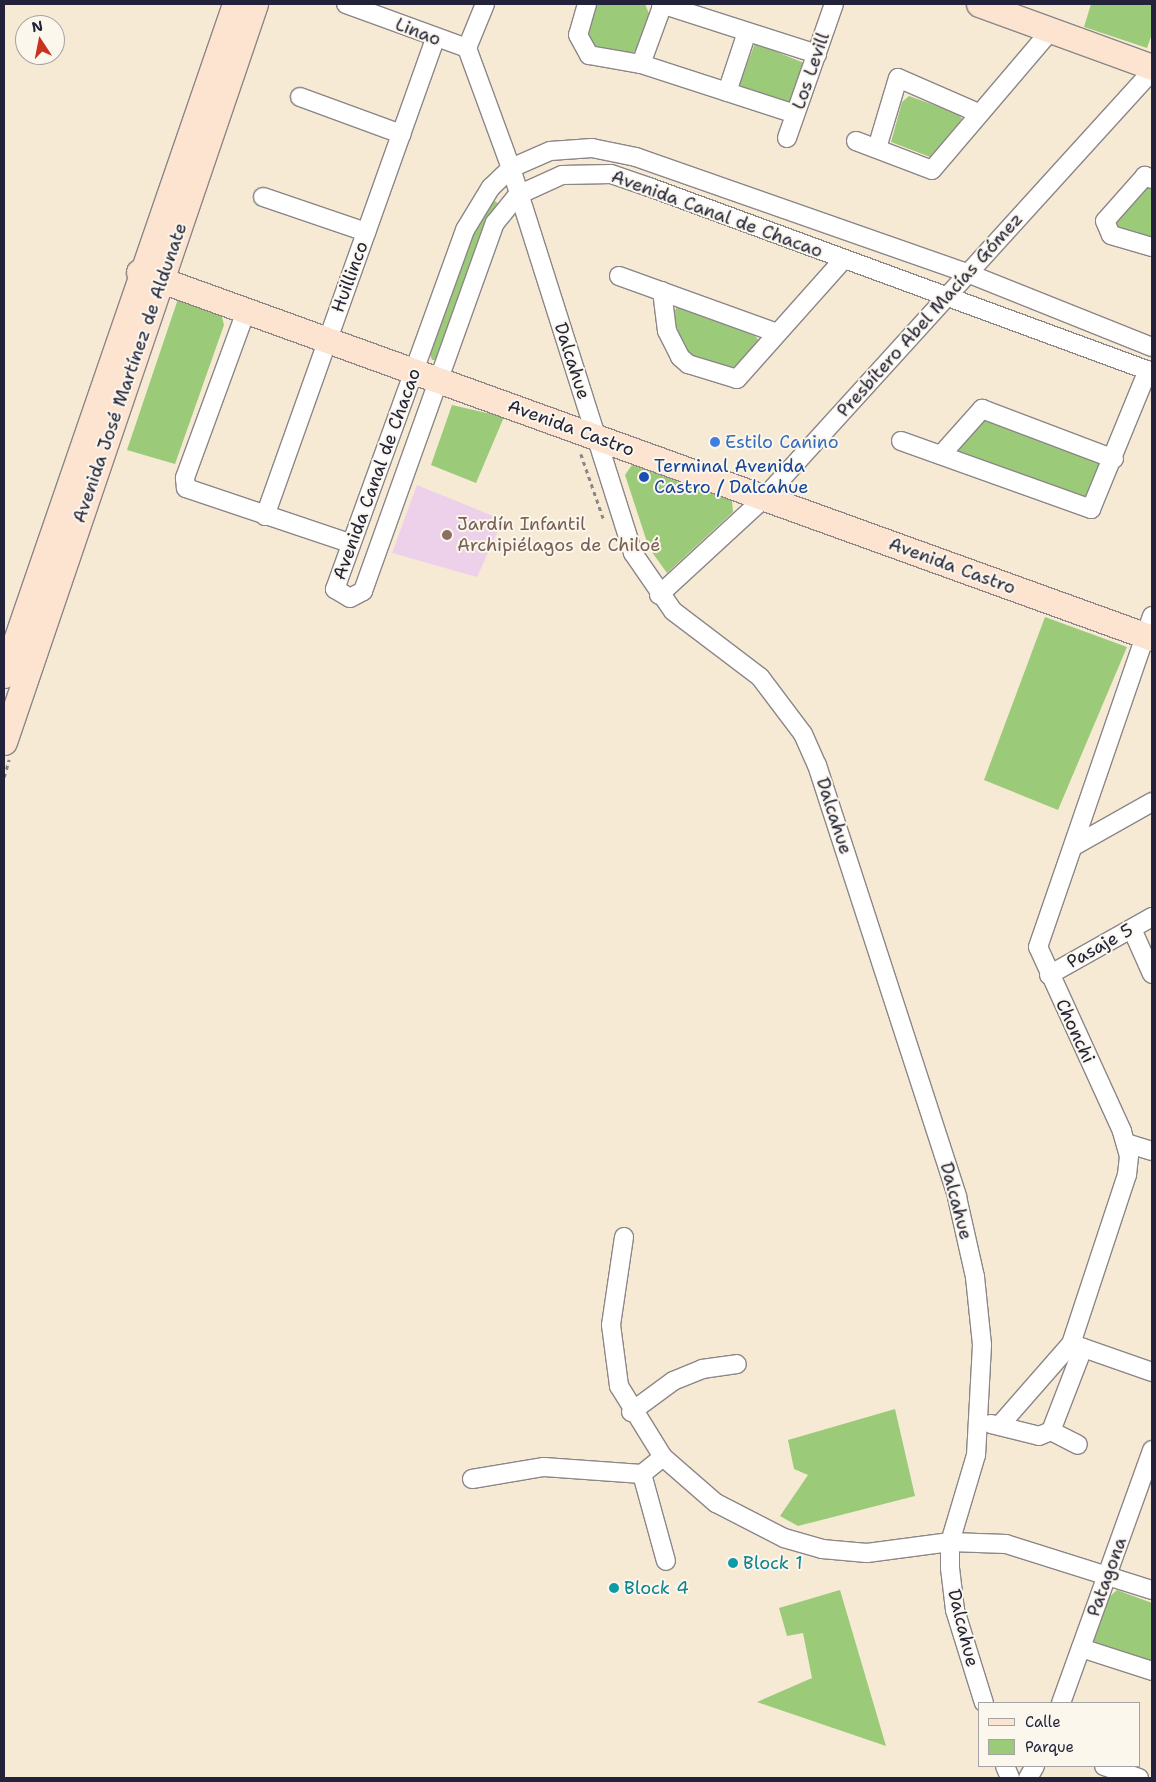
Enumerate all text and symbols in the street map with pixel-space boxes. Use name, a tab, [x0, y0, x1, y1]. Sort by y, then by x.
street label: Linao	[392, 13, 444, 51]
north arrow	[15, 15, 65, 65]
text: N	[30, 16, 44, 36]
street label: Los Levill	[788, 30, 834, 112]
street label: Avenida Canal de Chacao	[608, 166, 826, 262]
street label: Presbítero Abel Macías Gómez	[833, 208, 1027, 422]
street label: Avenida José Martínez de Aldunate	[68, 220, 192, 526]
street label: Huillinco	[327, 238, 373, 316]
street label: Dalcahue	[549, 320, 595, 402]
street label: Avenida Canal de Chacao	[329, 365, 425, 583]
street label: Avenida Castro	[505, 395, 637, 461]
place label: Estilo Canino	[725, 431, 839, 453]
marker: Estilo Canino	[709, 436, 721, 448]
place label: Terminal Avenida Castro / Dalcahue	[654, 456, 809, 498]
marker: Terminal Avenida Castro / Dalcahue	[638, 471, 650, 483]
place label: Jardín Infantil Archipiélagos de Chiloé	[457, 514, 661, 556]
marker: Jardín Infantil Archipiélagos de Chiloé	[441, 529, 453, 541]
street label: Avenida Castro	[886, 533, 1018, 599]
street label: Dalcahue	[811, 775, 857, 857]
street label: Pasaje 5	[1063, 919, 1137, 973]
street label: Chonchi	[1051, 995, 1099, 1067]
street label: Dalcahue	[935, 1160, 977, 1242]
street label: Patagona	[1083, 1534, 1131, 1620]
place label: Block 1	[743, 1552, 803, 1574]
marker: Block 1	[727, 1557, 739, 1569]
place label: Block 4	[624, 1577, 689, 1599]
marker: Block 4	[608, 1582, 620, 1594]
street label: Dalcahue	[943, 1587, 983, 1669]
legend	[978, 1702, 1141, 1767]
text: Calle	[1025, 1712, 1061, 1732]
text: Parque	[1025, 1737, 1074, 1757]

